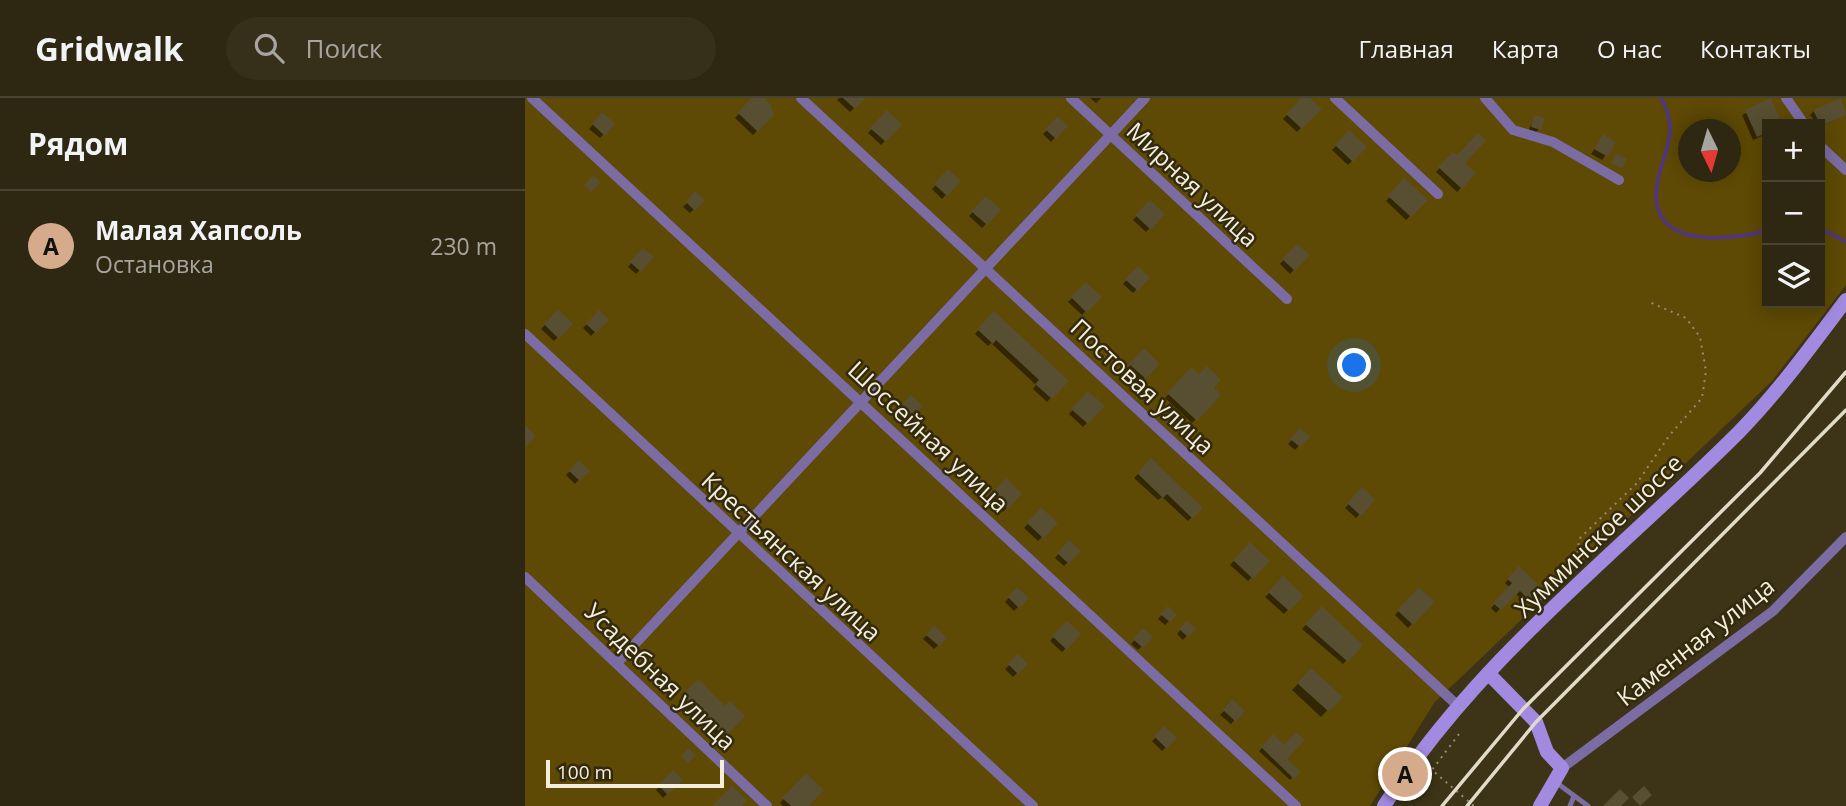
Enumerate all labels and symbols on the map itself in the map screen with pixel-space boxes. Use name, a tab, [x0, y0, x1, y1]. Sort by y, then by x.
street label: Мирная улица	[1120, 114, 1266, 254]
north arrow	[1678, 119, 1741, 182]
street label: Постовая улица	[1064, 311, 1222, 461]
your location	[1337, 348, 1371, 382]
street label: Шоссейная улица	[842, 353, 1016, 519]
street label: Хумминское шоссе	[1507, 446, 1689, 624]
street label: Крестьянская улица	[695, 464, 889, 648]
street label: Каменная улица	[1609, 569, 1781, 713]
street label: Усадебная улица	[578, 595, 744, 757]
pin: A	[1382, 748, 1428, 800]
scale bar	[546, 757, 725, 789]

